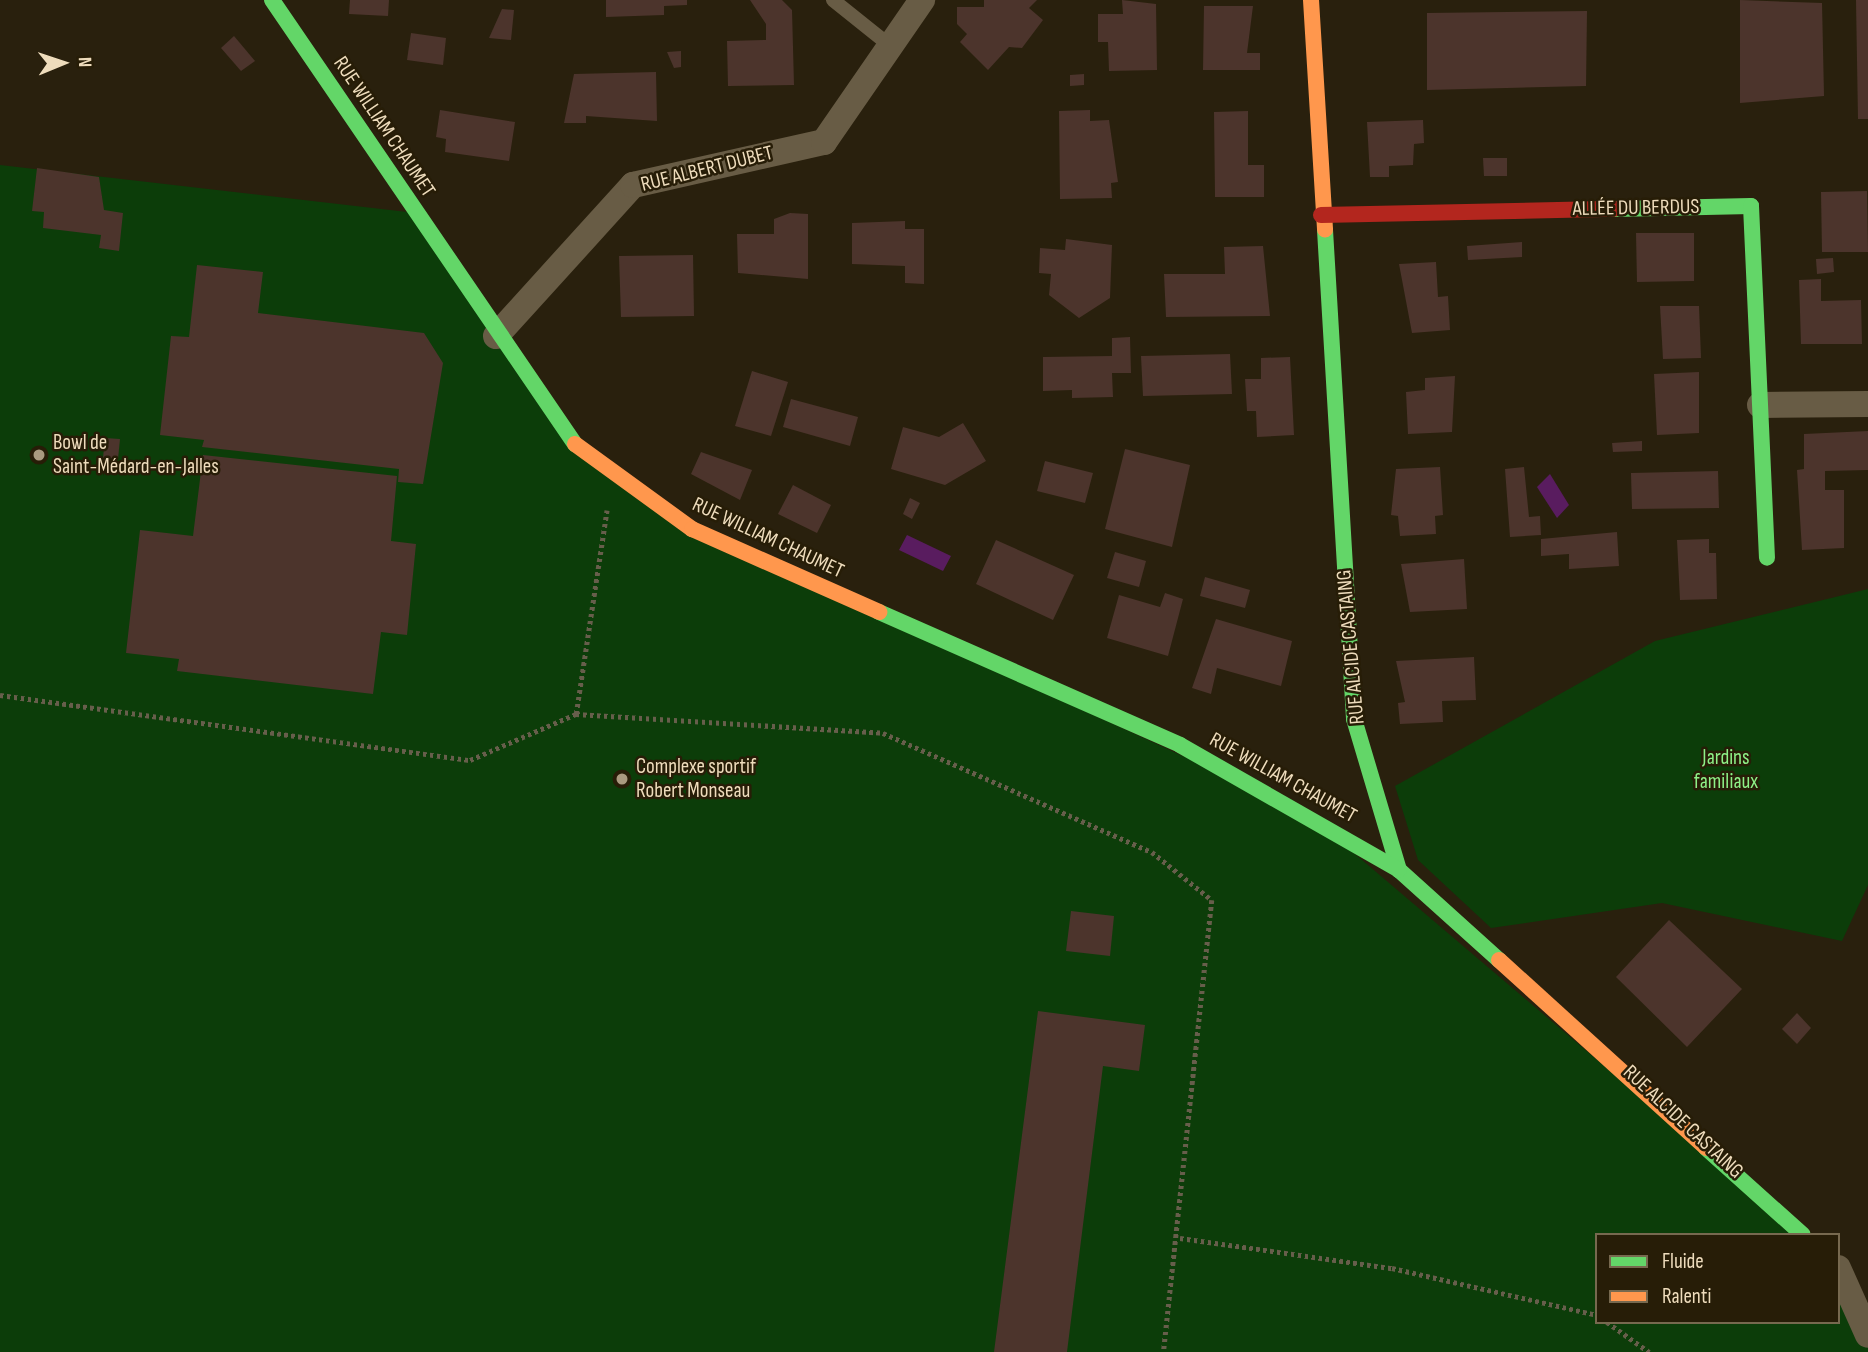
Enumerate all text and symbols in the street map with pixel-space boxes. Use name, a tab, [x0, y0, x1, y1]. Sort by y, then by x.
north arrow	[28, 28, 98, 98]
street label: RUE WILLIAM CHAUMET	[328, 52, 440, 202]
text: N	[73, 57, 96, 68]
street label: RUE ALBERT DUBET	[638, 140, 776, 198]
street label: ALLÉE DU BERDUS	[1572, 194, 1700, 222]
place label: Bowl de Saint-Médard-en-Jalles	[53, 430, 219, 480]
marker: Bowl de Saint-Médard-en-Jalles	[31, 447, 47, 463]
street label: RUE WILLIAM CHAUMET	[688, 492, 848, 584]
street label: RUE ALCIDE CASTAING	[1332, 569, 1370, 725]
street label: RUE WILLIAM CHAUMET	[1205, 727, 1361, 829]
park label: Jardins familiaux	[1694, 745, 1758, 795]
place label: Complexe sportif Robert Monseau	[636, 754, 756, 804]
marker: Complexe sportif Robert Monseau	[614, 771, 630, 787]
street label: RUE ALCIDE CASTAING	[1618, 1060, 1748, 1184]
legend	[1595, 1233, 1840, 1324]
text: Fluide	[1662, 1249, 1704, 1274]
text: Ralenti	[1662, 1284, 1711, 1309]

